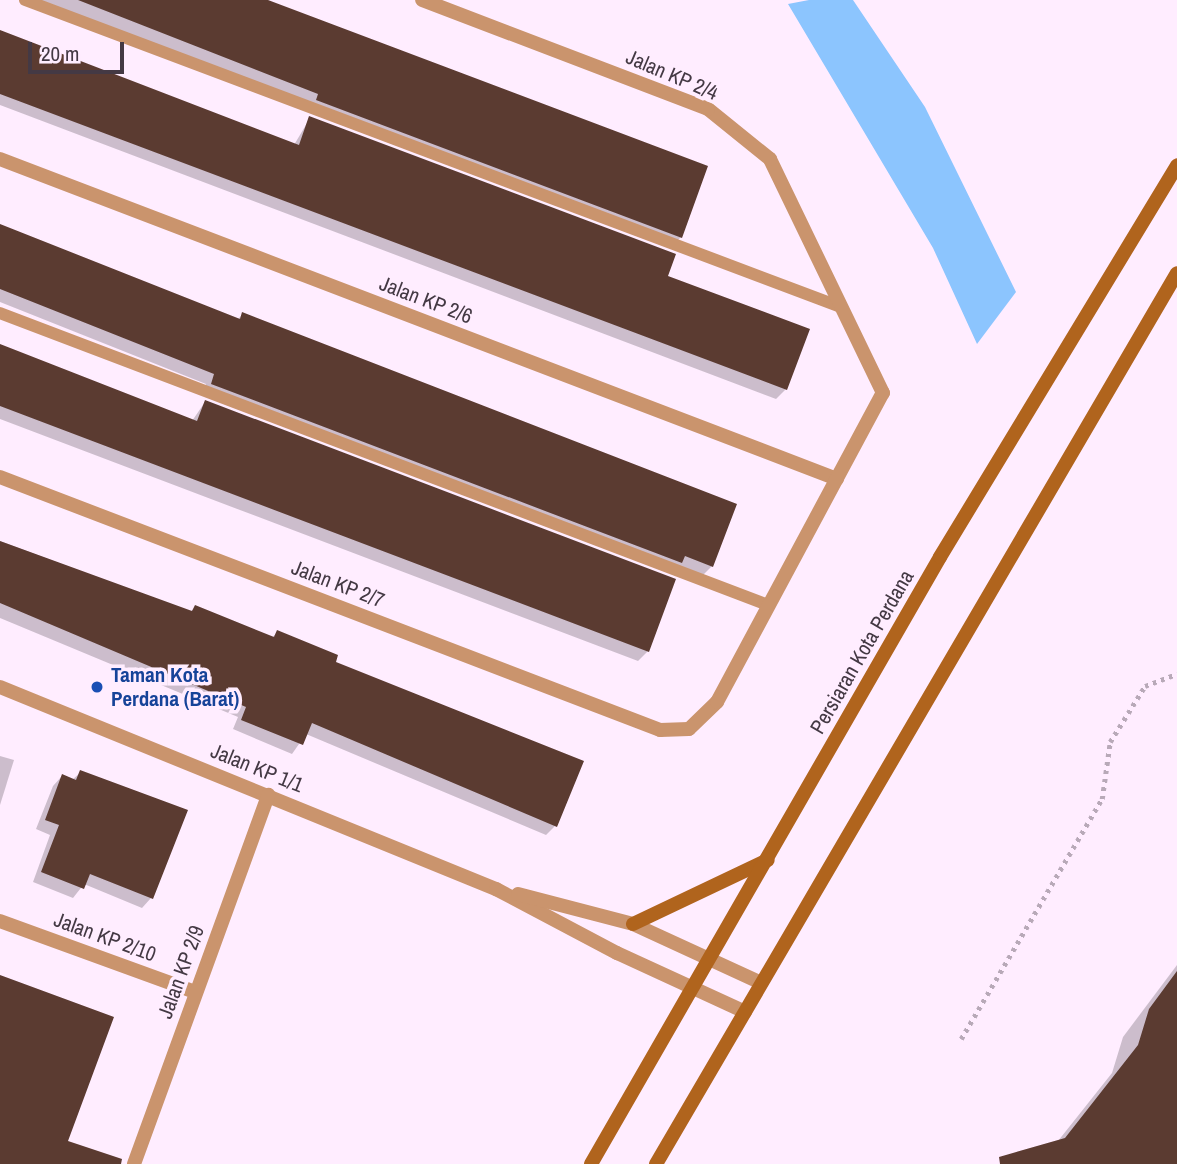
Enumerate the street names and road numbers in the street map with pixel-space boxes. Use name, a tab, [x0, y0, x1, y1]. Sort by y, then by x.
street label: Jalan KP 2/4	[622, 44, 722, 106]
street label: Jalan KP 2/6	[376, 271, 476, 329]
street label: Jalan KP 2/7	[288, 555, 388, 613]
street label: Persiaran Kota Perdana	[805, 566, 919, 738]
street label: Jalan KP 1/1	[207, 738, 307, 798]
street label: Jalan KP 2/10	[50, 907, 160, 967]
street label: Jalan KP 2/9	[152, 922, 210, 1022]

